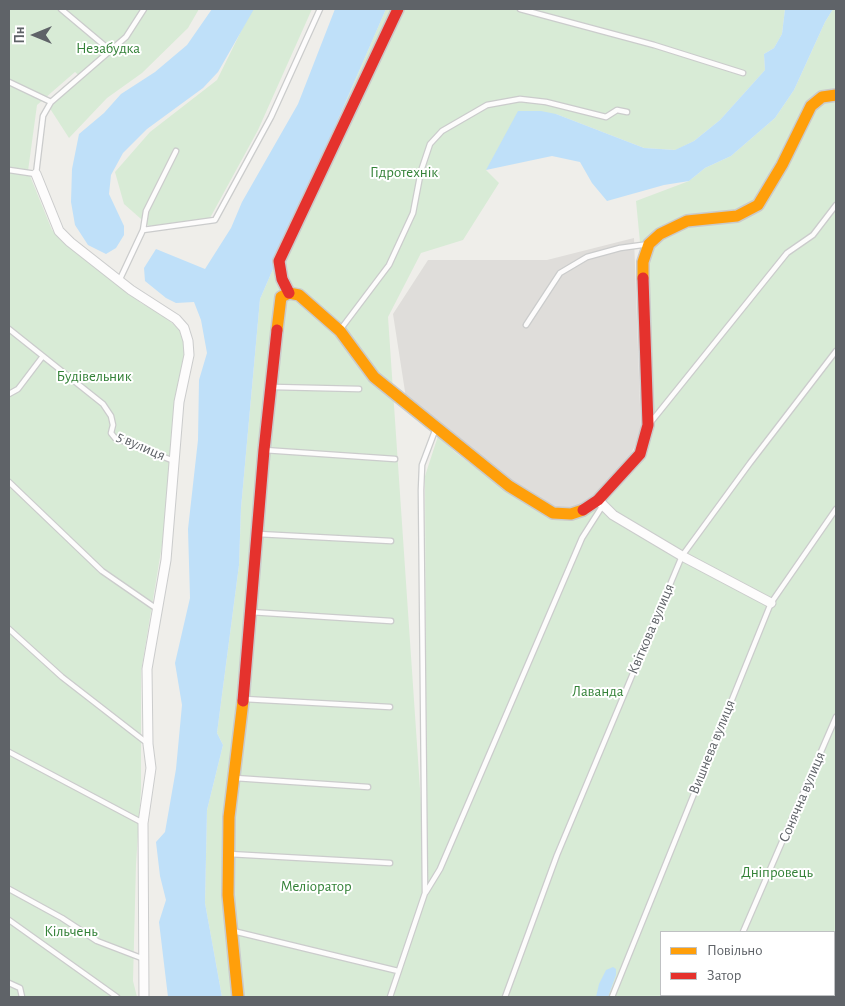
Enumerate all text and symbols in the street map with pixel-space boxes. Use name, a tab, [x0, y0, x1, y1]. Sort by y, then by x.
north arrow	[10, 10, 60, 60]
text: Пн	[13, 26, 27, 44]
park label: Незабудка	[76, 39, 140, 57]
park label: Гідротехнік	[370, 163, 438, 181]
park label: Будівельник	[56, 367, 132, 385]
street label: 5 вулиця	[114, 427, 168, 465]
street label: Квіткова вулиця	[624, 581, 678, 677]
park label: Лаванда	[572, 682, 624, 700]
street label: Вишнева вулиця	[685, 697, 739, 797]
street label: Сонячна вулиця	[775, 749, 829, 845]
park label: Дніпровець	[741, 863, 813, 881]
park label: Меліоратор	[280, 877, 352, 895]
park label: Кільчень	[44, 922, 98, 940]
legend	[660, 931, 835, 996]
text: Повільно	[707, 943, 763, 958]
text: Затор	[707, 968, 741, 983]

